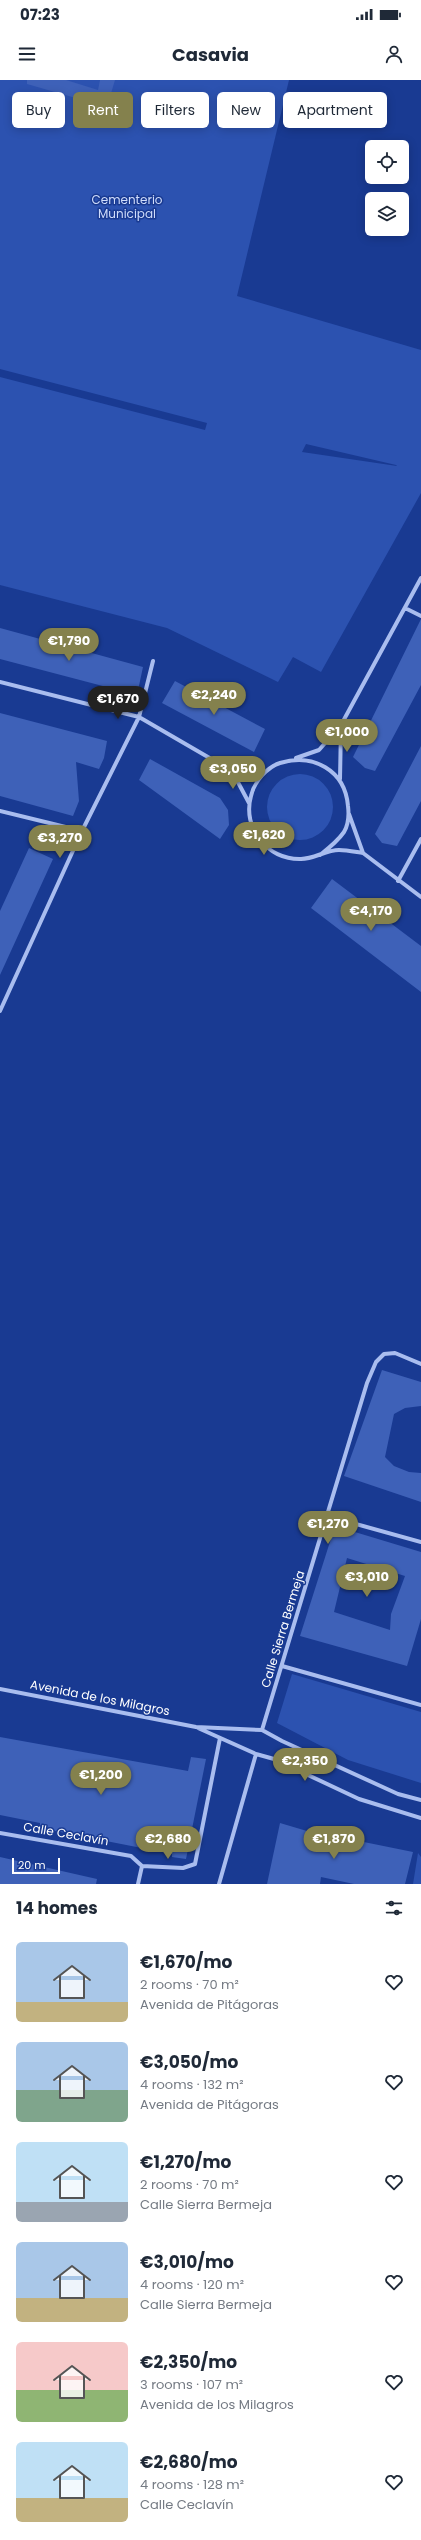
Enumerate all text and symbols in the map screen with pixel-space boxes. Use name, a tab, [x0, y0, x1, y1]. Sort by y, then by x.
text: 07:23	[20, 4, 60, 25]
text: Casavia	[172, 42, 249, 67]
icon: menu	[16, 43, 38, 65]
icon: person	[383, 43, 405, 65]
chip: Buy	[12, 92, 65, 128]
chip: Rent	[73, 92, 133, 128]
chip: Filters	[141, 92, 209, 128]
chip: New	[217, 92, 275, 128]
chip: Apartment	[283, 92, 387, 128]
map controls	[365, 140, 409, 236]
button: locate	[365, 140, 409, 184]
park label: Cementerio Municipal	[91, 191, 163, 222]
button: layers	[365, 192, 409, 236]
pin: €1,790	[36, 628, 102, 662]
text: €1,790	[48, 631, 90, 650]
pin: €2,240	[181, 682, 247, 716]
text: €2,240	[191, 685, 237, 704]
pin: €1,670	[85, 686, 151, 720]
text: €1,670	[97, 689, 139, 708]
pin: €1,000	[314, 719, 380, 753]
text: €1,000	[325, 722, 369, 741]
pin: €3,050	[200, 756, 266, 790]
text: €3,050	[209, 759, 257, 778]
pin: €1,620	[231, 822, 297, 856]
pin: €3,270	[27, 825, 93, 859]
text: €1,620	[242, 825, 286, 844]
text: €3,270	[38, 828, 82, 847]
pin: €4,170	[338, 898, 404, 932]
text: €4,170	[349, 901, 393, 920]
pin: €1,270	[295, 1511, 361, 1545]
text: €1,270	[307, 1514, 349, 1533]
pin: €3,010	[334, 1564, 400, 1598]
text: €3,010	[345, 1567, 389, 1586]
street label: Calle Sierra Bermeja	[257, 1568, 308, 1690]
street label: Avenida de los Milagros	[29, 1676, 171, 1719]
pin: €2,350	[272, 1748, 338, 1782]
text: €2,350	[282, 1751, 328, 1770]
pin: €1,200	[68, 1762, 134, 1796]
text: €1,200	[79, 1765, 123, 1784]
street label: Calle Ceclavín	[22, 1818, 110, 1849]
pin: €2,680	[135, 1826, 201, 1860]
pin: €1,870	[301, 1826, 367, 1860]
text: €2,680	[145, 1829, 191, 1848]
text: €1,870	[313, 1829, 355, 1848]
scale bar	[12, 1856, 60, 1875]
text: 20 m	[18, 1857, 46, 1873]
text: 14 homes	[16, 1896, 98, 1920]
icon: filters	[383, 1897, 405, 1919]
text: €1,670/mo	[140, 1950, 232, 1974]
icon: home	[48, 1958, 96, 2006]
icon: heart	[383, 1971, 405, 1993]
text: 2 rooms · 70 m²	[140, 1975, 239, 1994]
text: Avenida de Pitágoras	[140, 1995, 279, 2014]
text: €3,050/mo	[140, 2050, 238, 2074]
icon: home	[48, 2058, 96, 2106]
icon: heart	[383, 2071, 405, 2093]
text: 4 rooms · 132 m²	[140, 2075, 243, 2094]
text: Avenida de Pitágoras	[140, 2095, 279, 2114]
text: €1,270/mo	[140, 2150, 231, 2174]
icon: home	[48, 2158, 96, 2206]
icon: heart	[383, 2171, 405, 2193]
text: 2 rooms · 70 m²	[140, 2175, 239, 2194]
text: Calle Sierra Bermeja	[140, 2195, 272, 2214]
text: €3,010/mo	[140, 2250, 234, 2274]
icon: home	[48, 2258, 96, 2306]
icon: heart	[383, 2271, 405, 2293]
text: 4 rooms · 120 m²	[140, 2275, 244, 2294]
text: Calle Sierra Bermeja	[140, 2295, 272, 2314]
text: €2,350/mo	[140, 2350, 237, 2374]
icon: home	[48, 2358, 96, 2406]
icon: heart	[383, 2371, 405, 2393]
text: 3 rooms · 107 m²	[140, 2375, 243, 2394]
text: Avenida de los Milagros	[140, 2395, 294, 2414]
text: €2,680/mo	[140, 2450, 238, 2474]
icon: home	[48, 2458, 96, 2506]
icon: heart	[383, 2471, 405, 2493]
text: 4 rooms · 128 m²	[140, 2475, 244, 2494]
text: Calle Ceclavín	[140, 2495, 234, 2514]

